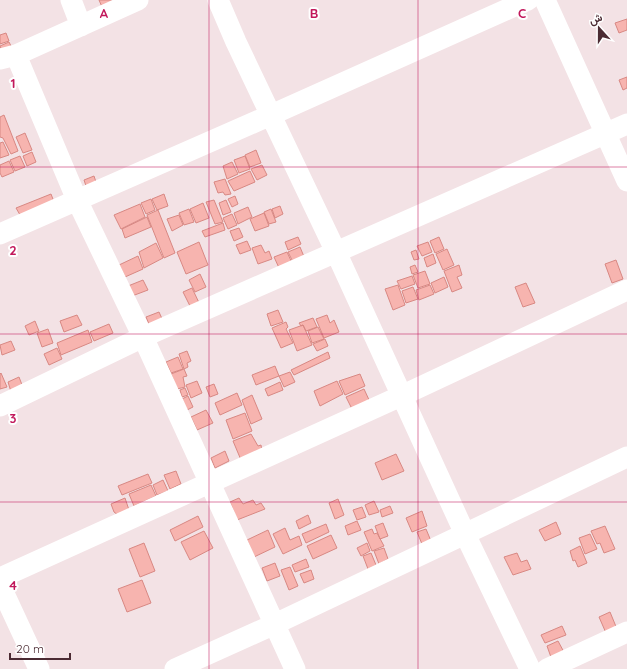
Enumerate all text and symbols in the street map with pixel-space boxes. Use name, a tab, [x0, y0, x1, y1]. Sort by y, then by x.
text: A	[100, 5, 109, 21]
text: B	[310, 5, 318, 21]
text: C	[518, 5, 526, 21]
north arrow	[579, 8, 619, 48]
text: ش	[587, 10, 604, 28]
text: 1	[10, 75, 16, 91]
text: 2	[9, 242, 17, 258]
text: 3	[10, 410, 17, 426]
text: 4	[9, 577, 17, 593]
scale bar	[10, 635, 70, 661]
text: 20 m	[16, 641, 44, 656]

